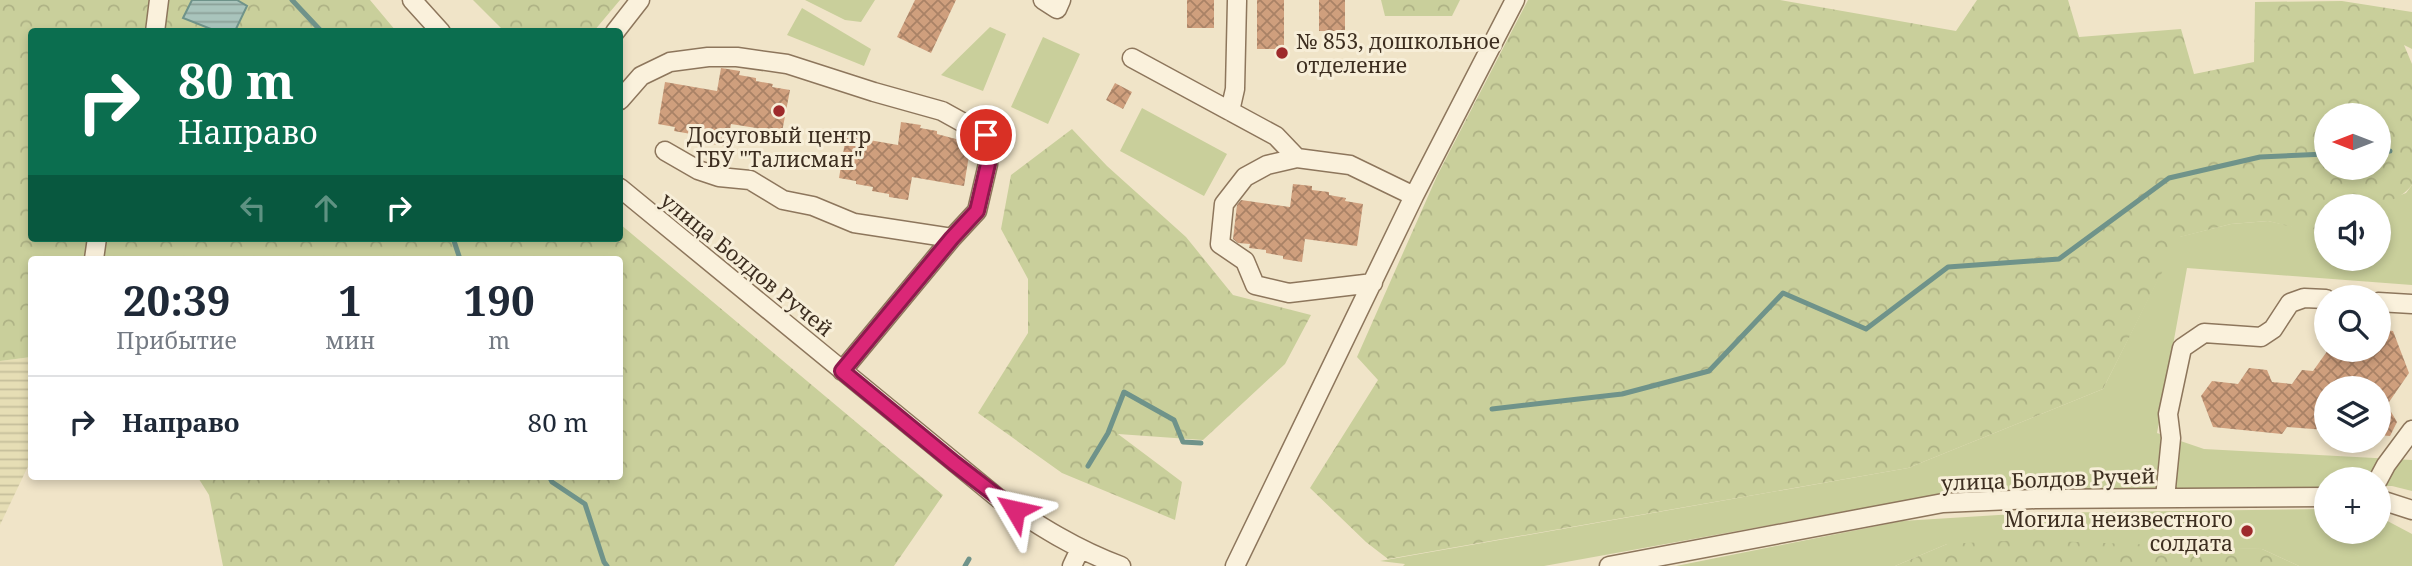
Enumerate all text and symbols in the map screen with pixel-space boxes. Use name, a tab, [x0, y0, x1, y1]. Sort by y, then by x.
place label: № 853, дошкольное отделение	[1296, 27, 1500, 79]
marker: № 853, дошкольное отделение	[1274, 45, 1290, 61]
text: 80 m	[178, 47, 294, 113]
icon: right	[63, 56, 154, 147]
marker: Досуговый центр ГБУ "Талисман"	[771, 103, 787, 119]
north arrow	[2314, 103, 2390, 180]
map controls	[2314, 103, 2391, 544]
pin	[956, 105, 1016, 165]
text: Направо	[178, 110, 318, 153]
icon: arrive	[967, 116, 1005, 154]
place label: Досуговый центр ГБУ "Талисман"	[687, 121, 871, 173]
street label: улица Болдов Ручей	[655, 186, 839, 342]
icon: left	[234, 189, 272, 227]
icon: ahead	[307, 189, 345, 227]
icon: right	[380, 189, 418, 227]
button: sound	[2314, 194, 2391, 271]
text: 20:39	[123, 271, 230, 328]
text: 1	[338, 271, 362, 328]
text: 190	[463, 271, 535, 328]
button: search	[2314, 285, 2391, 362]
text: Прибытие	[116, 324, 237, 356]
text: мин	[325, 324, 375, 356]
text: m	[488, 324, 510, 356]
button: layers	[2314, 376, 2391, 453]
icon: right	[63, 403, 101, 441]
text: Направо	[122, 404, 240, 440]
text: 80 m	[528, 404, 588, 440]
street label: улица Болдов Ручей	[1940, 461, 2156, 497]
button: +	[2314, 467, 2391, 544]
position arrow	[978, 473, 1052, 547]
place label: Могила неизвестного солдата	[2004, 505, 2233, 557]
marker: Могила неизвестного солдата	[2239, 523, 2255, 539]

